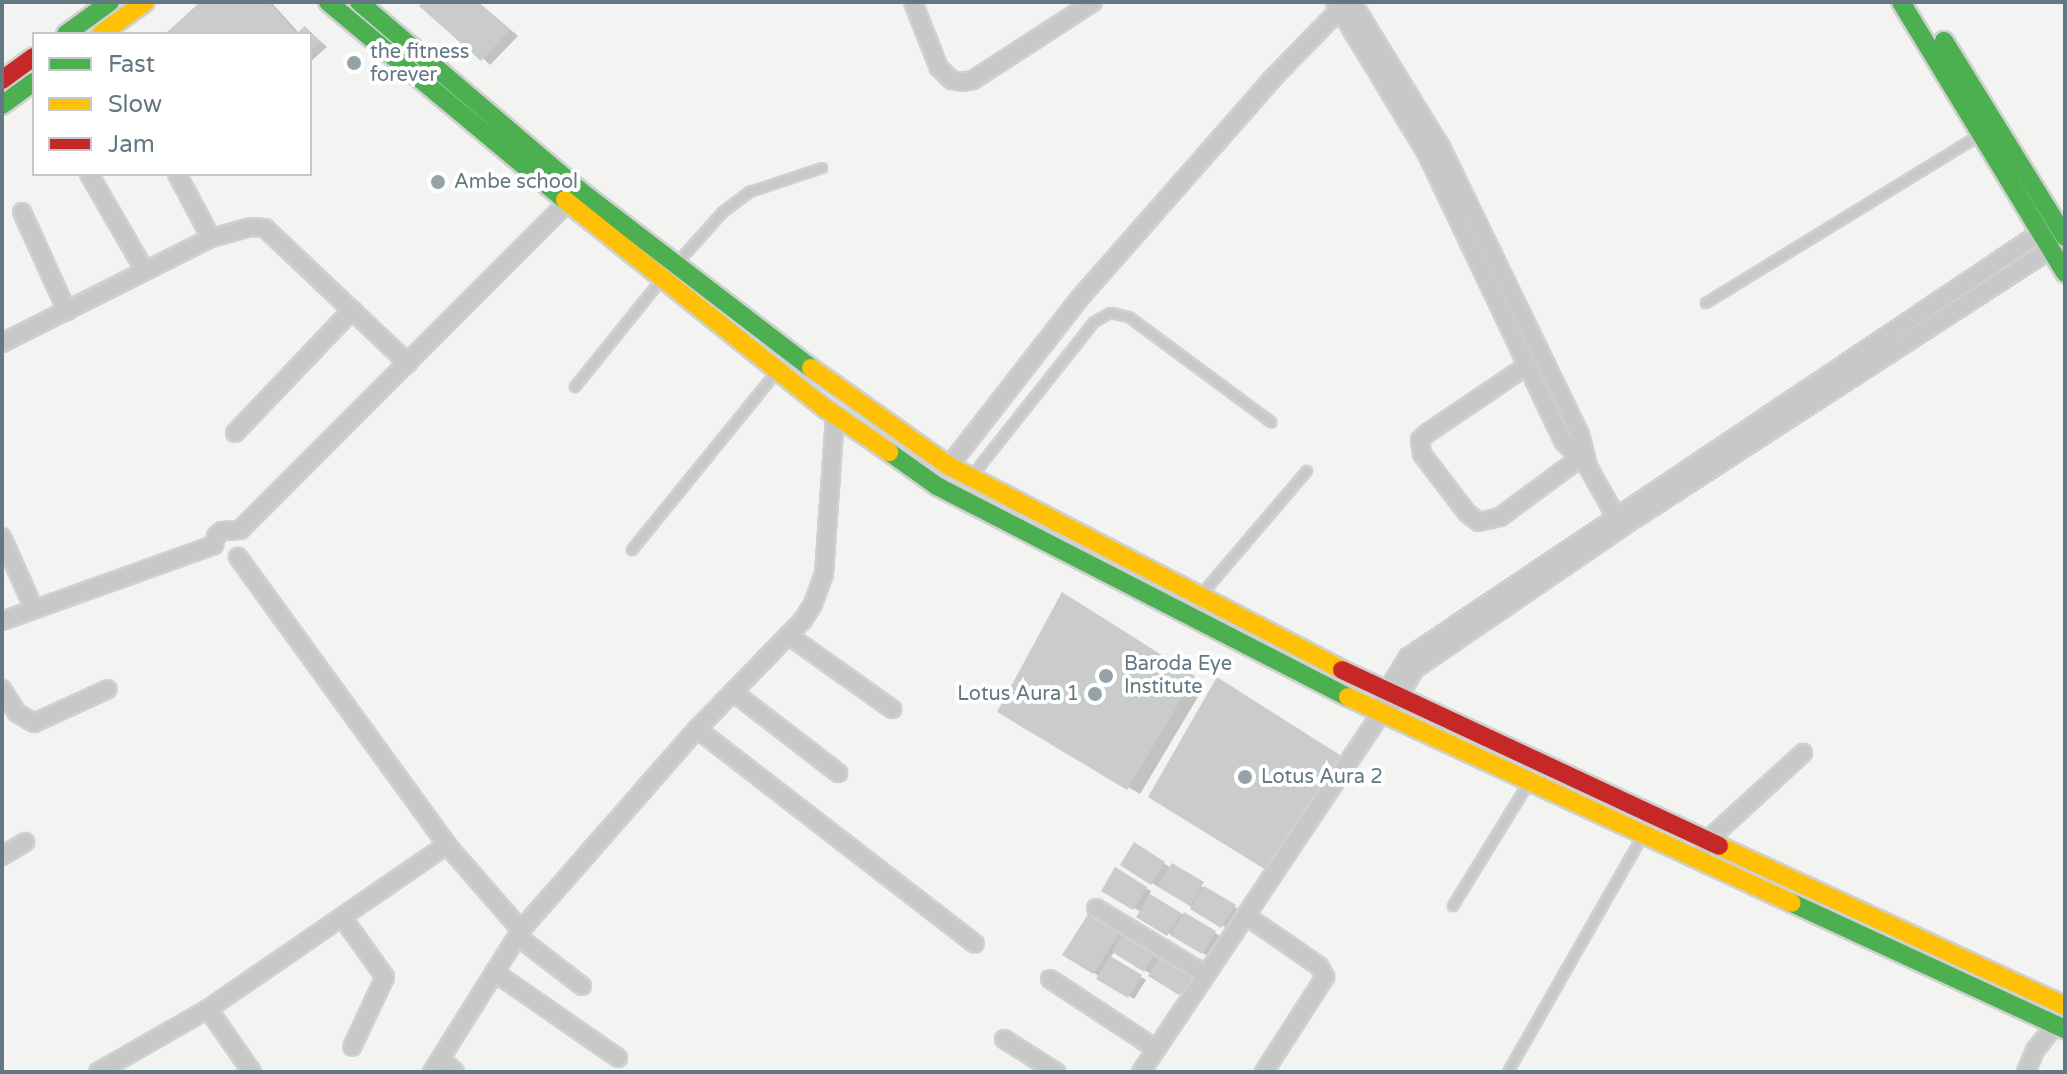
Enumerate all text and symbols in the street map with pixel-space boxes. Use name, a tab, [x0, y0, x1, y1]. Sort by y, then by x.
legend	[32, 32, 312, 176]
place label: the fitness forever	[370, 40, 469, 87]
text: Fast	[108, 50, 155, 79]
marker: the fitness forever	[345, 54, 363, 72]
text: Slow	[108, 90, 162, 119]
text: Jam	[108, 130, 155, 159]
place label: Ambe school	[454, 170, 578, 194]
marker: Ambe school	[429, 173, 447, 191]
place label: Baroda Eye Institute	[1124, 652, 1232, 699]
marker: Baroda Eye Institute	[1095, 665, 1117, 687]
place label: Lotus Aura 1	[957, 682, 1079, 706]
marker: Lotus Aura 1	[1086, 685, 1104, 703]
place label: Lotus Aura 2	[1261, 765, 1383, 789]
marker: Lotus Aura 2	[1236, 768, 1254, 786]

